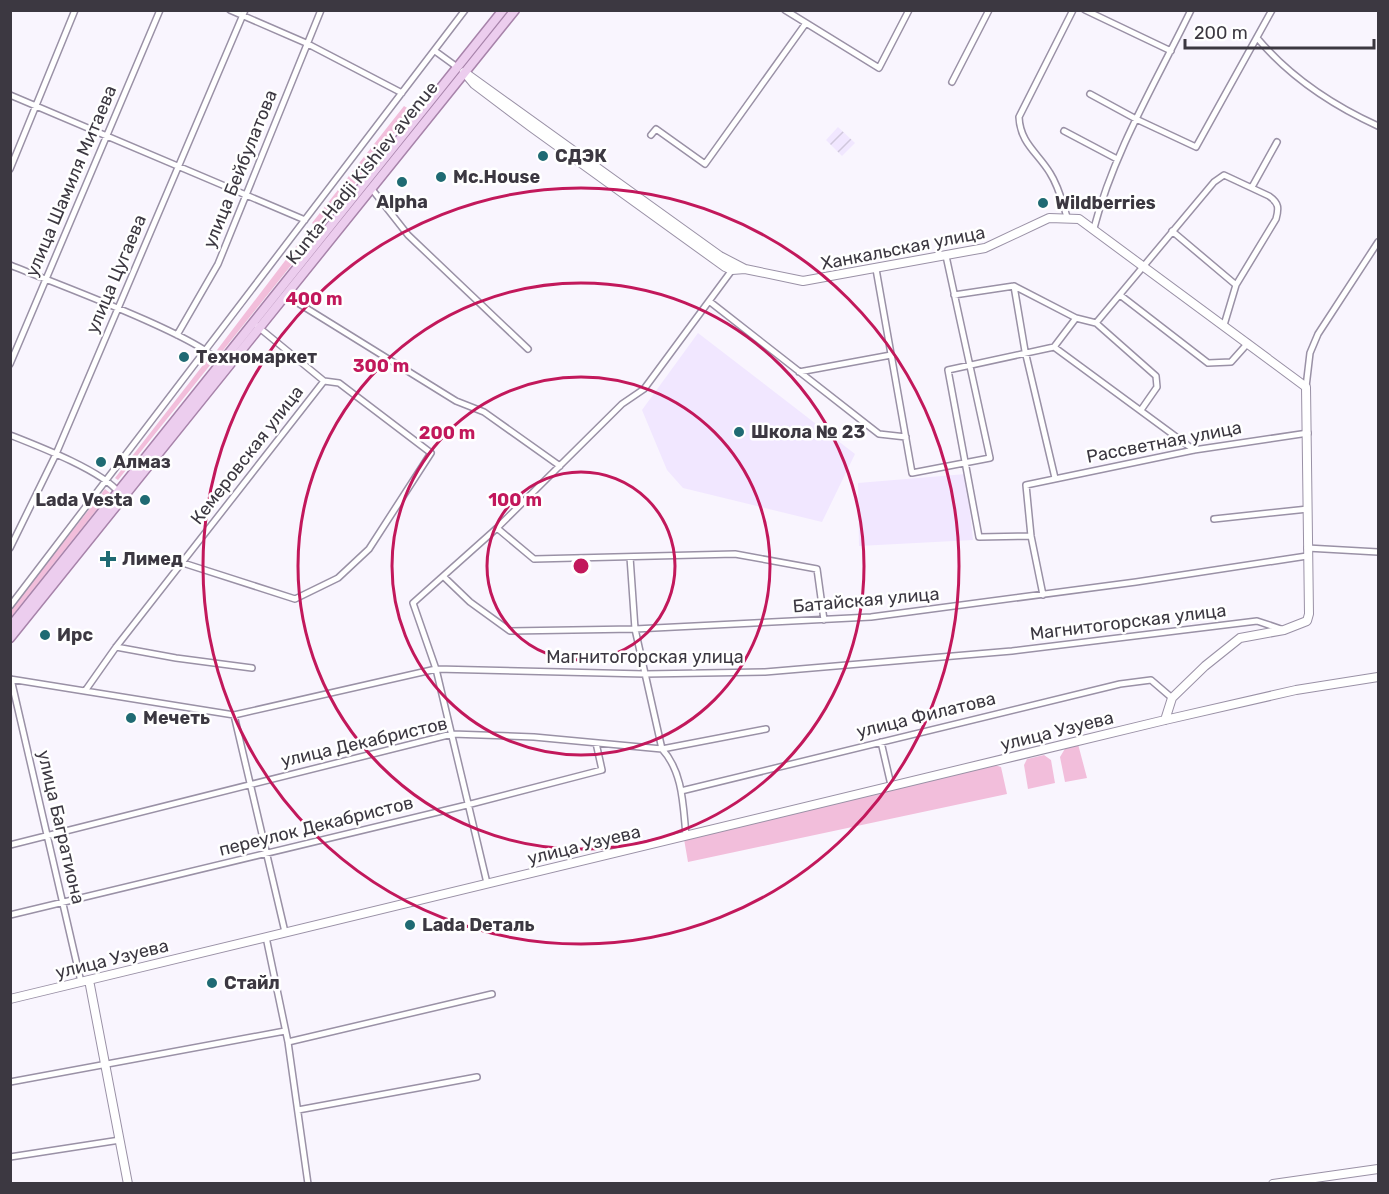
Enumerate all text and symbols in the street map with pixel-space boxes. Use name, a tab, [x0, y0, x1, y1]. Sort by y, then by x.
scale bar	[1185, 12, 1374, 50]
text: 200 m	[1194, 22, 1248, 44]
street label: Kunta-Hadji Kishiev avenue	[281, 77, 443, 269]
street label: улица Шамиля Митаева	[21, 82, 121, 280]
street label: улица Бейбулатова	[198, 87, 282, 251]
place label: СДЭК	[555, 145, 607, 167]
marker: СДЭК	[536, 149, 550, 163]
place label: Mc.House	[453, 166, 540, 188]
marker: Mc.House	[434, 170, 448, 184]
marker: Alpha	[395, 175, 409, 189]
place label: Alpha	[376, 191, 428, 213]
place label: Wildberries	[1055, 192, 1156, 214]
marker: Wildberries	[1036, 196, 1050, 210]
street label: улица Цугаева	[81, 211, 151, 337]
street label: Ханкальская улица	[819, 221, 987, 275]
text: 400 m	[285, 288, 343, 310]
place label: Техномаркет	[196, 346, 317, 368]
marker: Техномаркет	[177, 350, 191, 364]
text: 300 m	[353, 355, 409, 377]
street label: Кемеровская улица	[186, 381, 308, 529]
street label: Рассветная улица	[1085, 416, 1243, 468]
place label: Школа № 23	[751, 421, 865, 443]
text: 200 m	[419, 422, 475, 444]
marker: Школа № 23	[732, 425, 746, 439]
place label: Алмаз	[113, 451, 171, 473]
marker: Алмаз	[94, 455, 108, 469]
place label: Lada Vesta	[35, 489, 133, 511]
text: 100 m	[488, 489, 542, 511]
marker: Lada Vesta	[138, 493, 152, 507]
place label: Лимед	[122, 548, 183, 570]
marker: Лимед	[99, 550, 117, 568]
centre of rings	[571, 556, 591, 576]
street label: Батайская улица	[792, 583, 940, 617]
street label: Магнитогорская улица	[1029, 599, 1227, 645]
place label: Ирс	[57, 624, 93, 646]
marker: Ирс	[38, 628, 52, 642]
street label: Магнитогорская улица	[546, 646, 744, 668]
street label: улица Филатова	[854, 687, 998, 743]
street label: улица Узуева	[998, 706, 1116, 756]
place label: Мечеть	[143, 707, 210, 729]
marker: Мечеть	[124, 711, 138, 725]
street label: улица Декабристов	[279, 712, 449, 772]
street label: улица Багратиона	[33, 748, 89, 906]
street label: переулок Декабристов	[217, 791, 415, 861]
street label: улица Узуева	[525, 820, 643, 870]
place label: Lada Dеталь	[422, 914, 535, 936]
marker: Lada Dеталь	[403, 918, 417, 932]
street label: улица Узуева	[53, 934, 171, 984]
place label: Стайл	[224, 972, 280, 994]
marker: Стайл	[205, 976, 219, 990]

